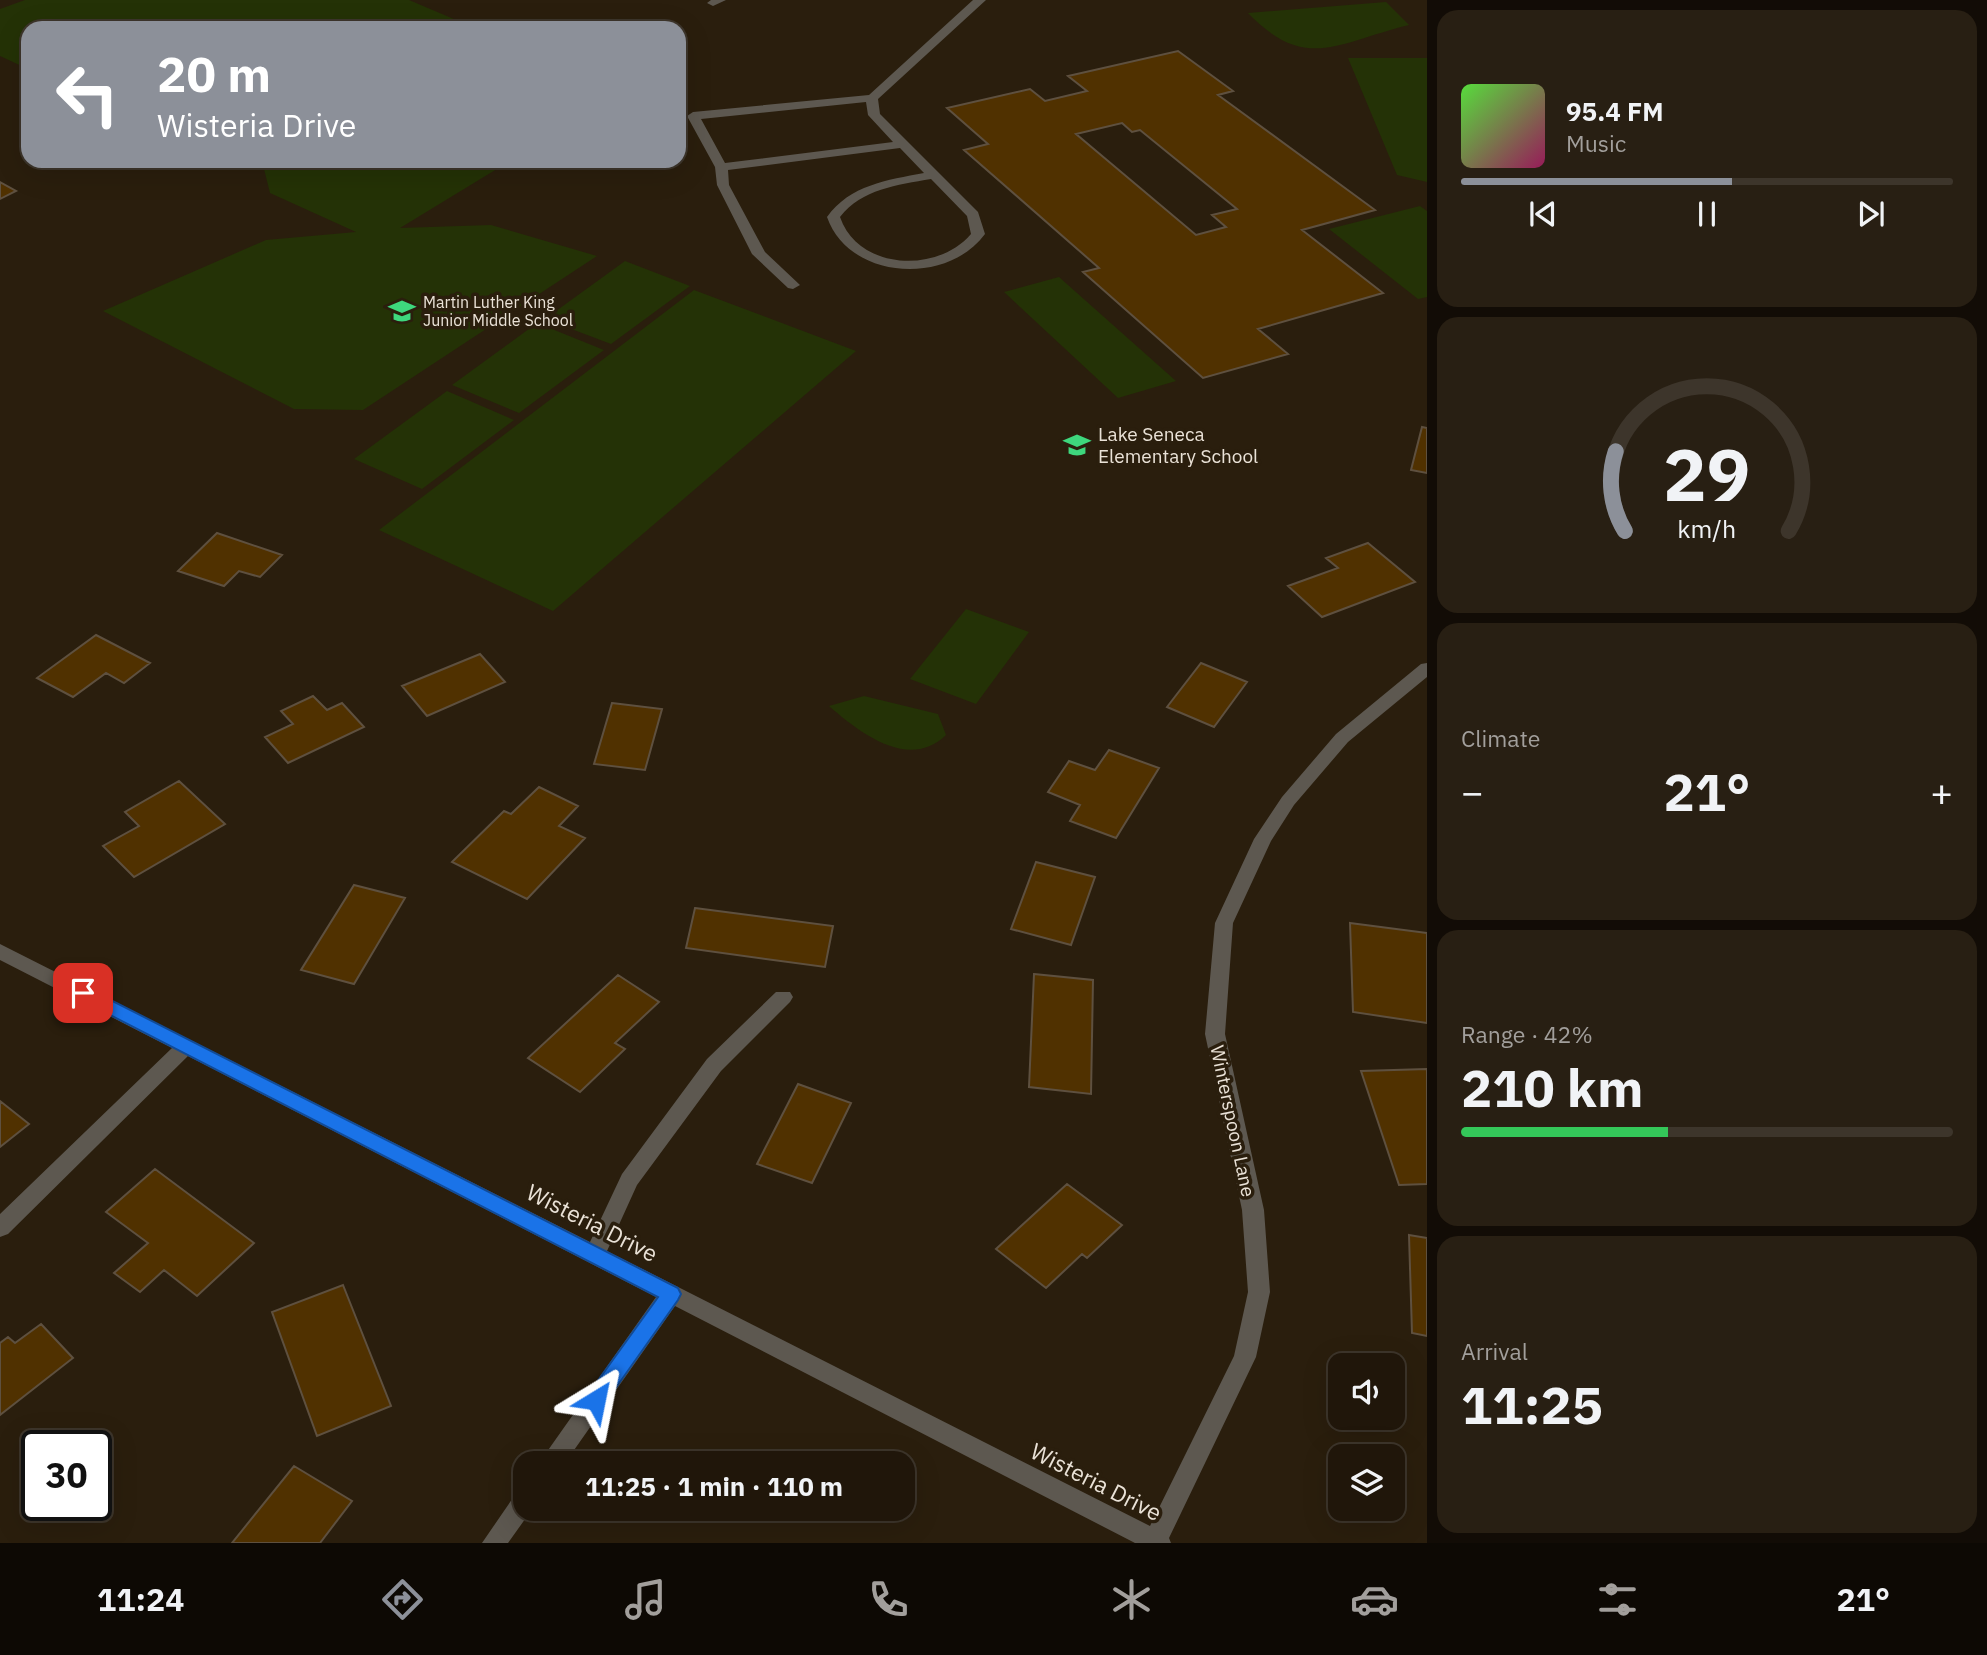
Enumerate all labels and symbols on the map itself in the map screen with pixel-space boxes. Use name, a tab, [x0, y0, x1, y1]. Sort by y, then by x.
place label: Martin Luther King Junior Middle School	[423, 292, 573, 330]
school or university icon: Martin Luther King Junior Middle School	[387, 296, 417, 326]
place label: Lake Seneca Elementary School	[1098, 422, 1258, 468]
school or university icon: Lake Seneca Elementary School	[1062, 430, 1092, 460]
pin	[53, 963, 113, 1023]
street label: Winterspoon Lane	[1205, 1043, 1261, 1199]
street label: Wisteria Drive	[522, 1176, 663, 1268]
position arrow	[559, 1363, 633, 1437]
speed limit sign: 30	[21, 1430, 112, 1521]
street label: Wisteria Drive	[1026, 1435, 1167, 1527]

